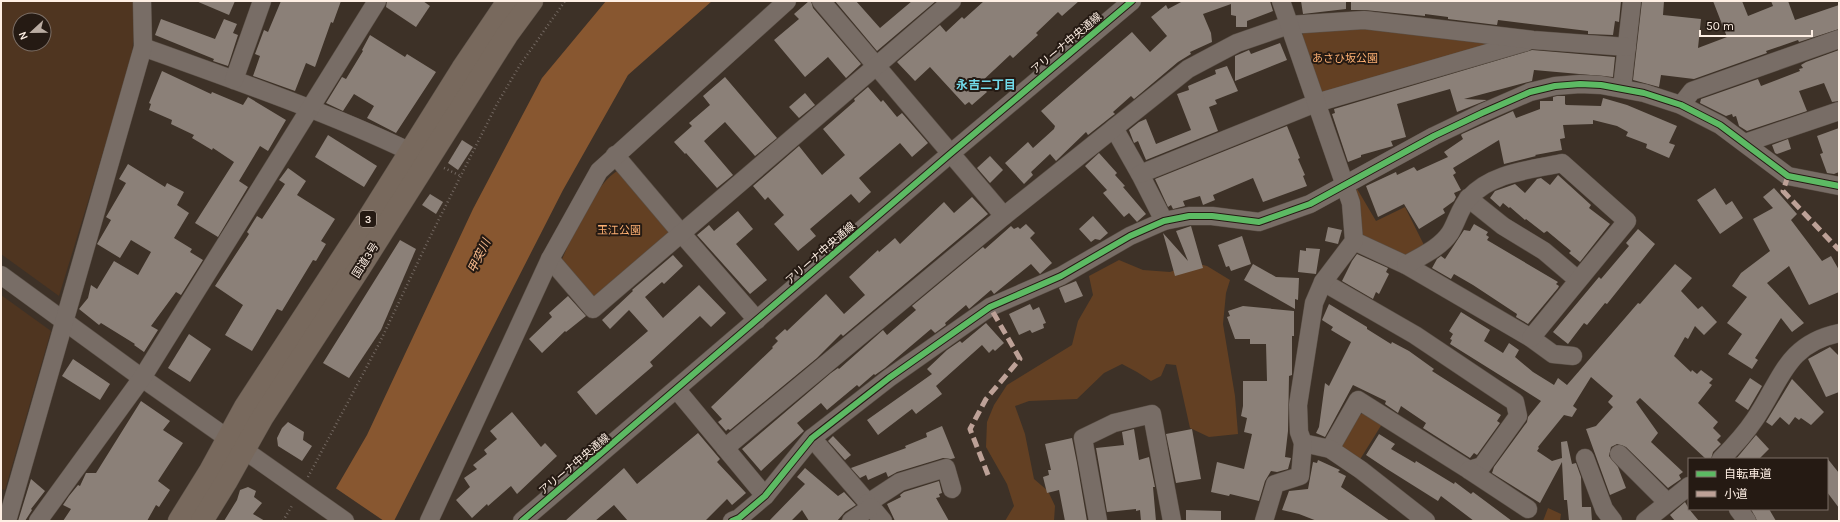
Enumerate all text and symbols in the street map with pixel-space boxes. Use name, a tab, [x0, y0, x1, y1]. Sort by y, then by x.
street label: アリーナ中央通線	[1028, 10, 1104, 77]
north arrow	[12, 12, 52, 52]
scale bar	[1700, 12, 1812, 38]
text: 50 m	[1706, 19, 1734, 33]
text: N	[16, 29, 31, 42]
park label: あさひ坂公園	[1312, 52, 1378, 65]
district label: 永吉二丁目	[956, 78, 1016, 92]
road number: 3	[360, 211, 376, 227]
street label: アリーナ中央通線	[783, 220, 858, 287]
park label: 玉江公園	[597, 224, 641, 237]
water label: 甲突川	[465, 235, 494, 275]
street label: 国道3号	[349, 240, 381, 280]
street label: アリーナ中央通線	[536, 431, 612, 498]
legend	[1688, 458, 1828, 510]
text: 自転車道	[1724, 467, 1772, 481]
text: 小道	[1724, 487, 1748, 501]

